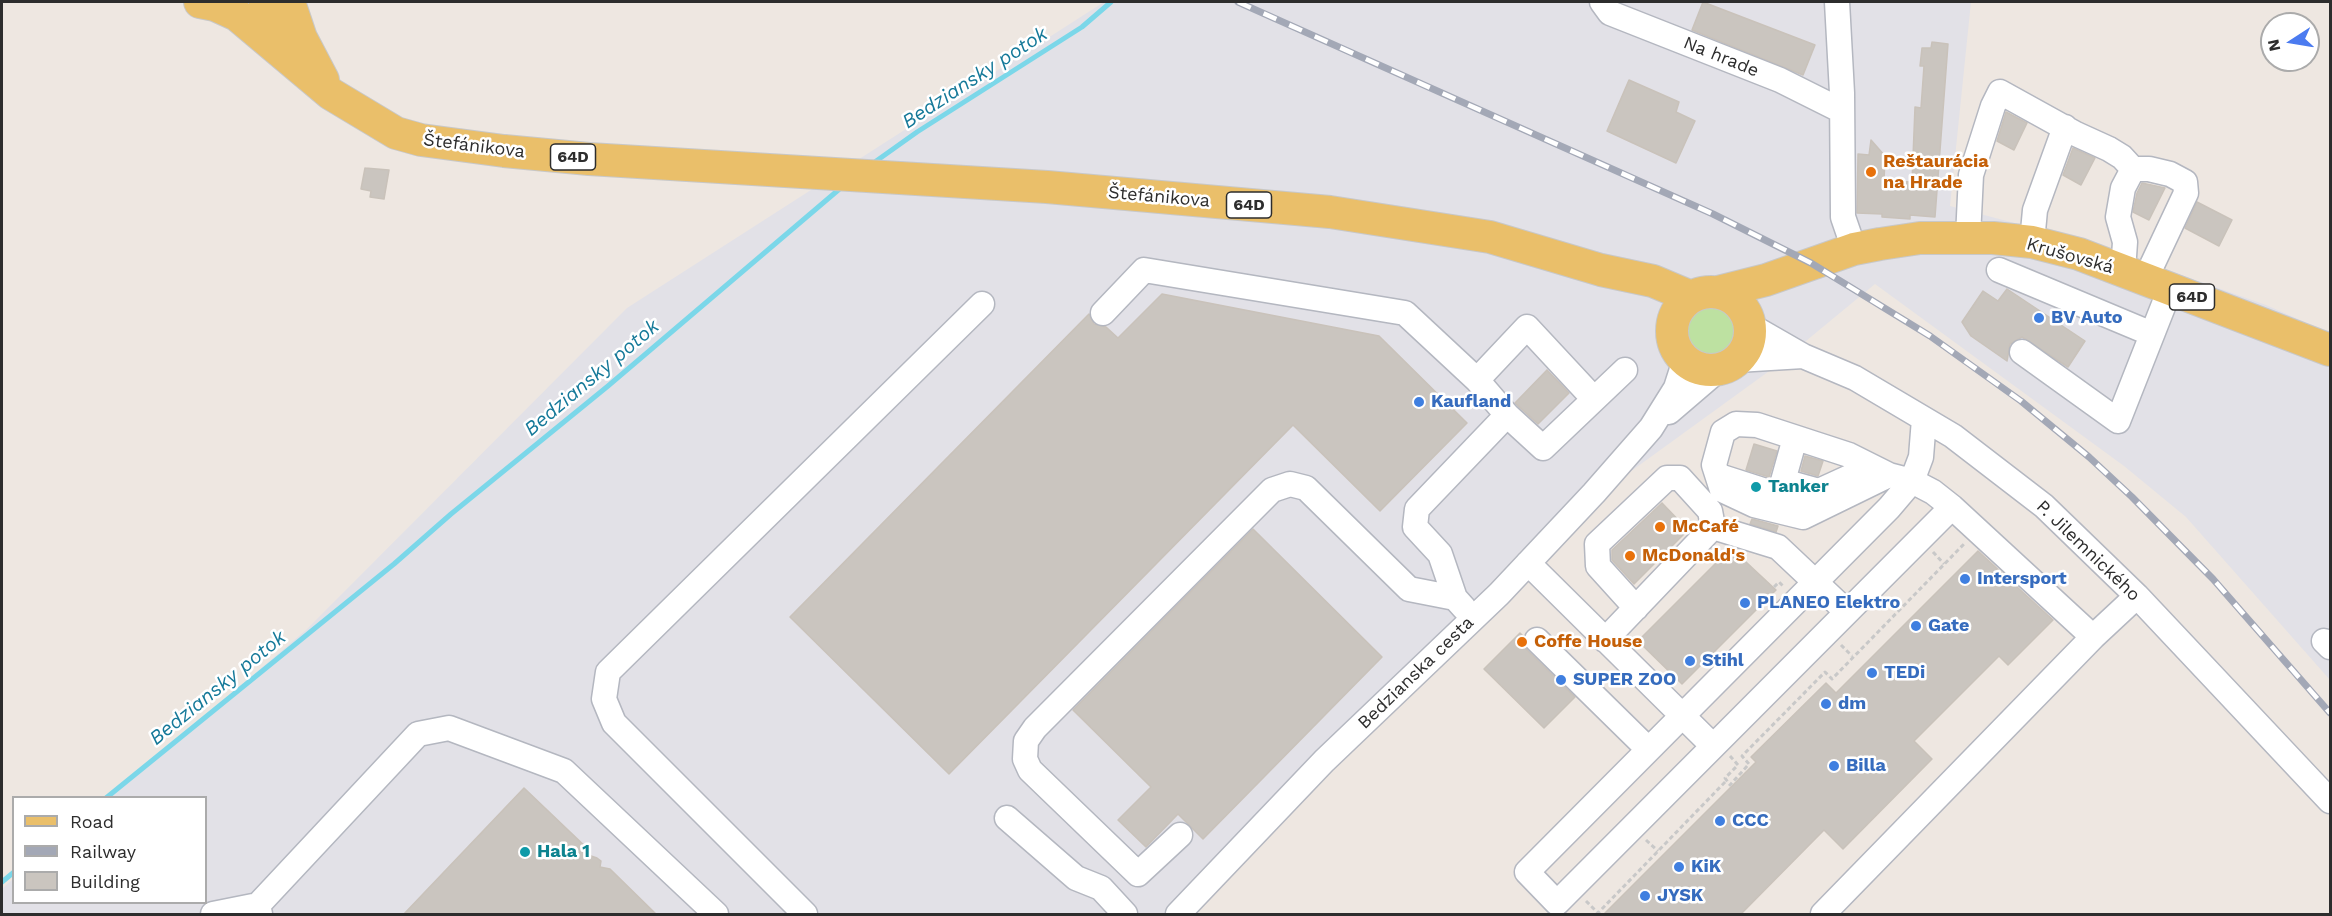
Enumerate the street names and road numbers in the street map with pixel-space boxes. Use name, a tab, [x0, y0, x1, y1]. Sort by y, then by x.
street label: Na hrade	[1680, 32, 1762, 82]
street label: Štefánikova	[422, 129, 526, 163]
road number: 64D	[550, 144, 596, 170]
street label: Štefánikova	[1107, 182, 1211, 212]
road number: 64D	[1226, 192, 1272, 218]
street label: Krušovská	[2024, 233, 2116, 279]
road number: 64D	[2170, 284, 2214, 310]
street label: P. Jilemnického	[2032, 496, 2144, 606]
street label: Bedzianska cesta	[1354, 612, 1478, 734]

